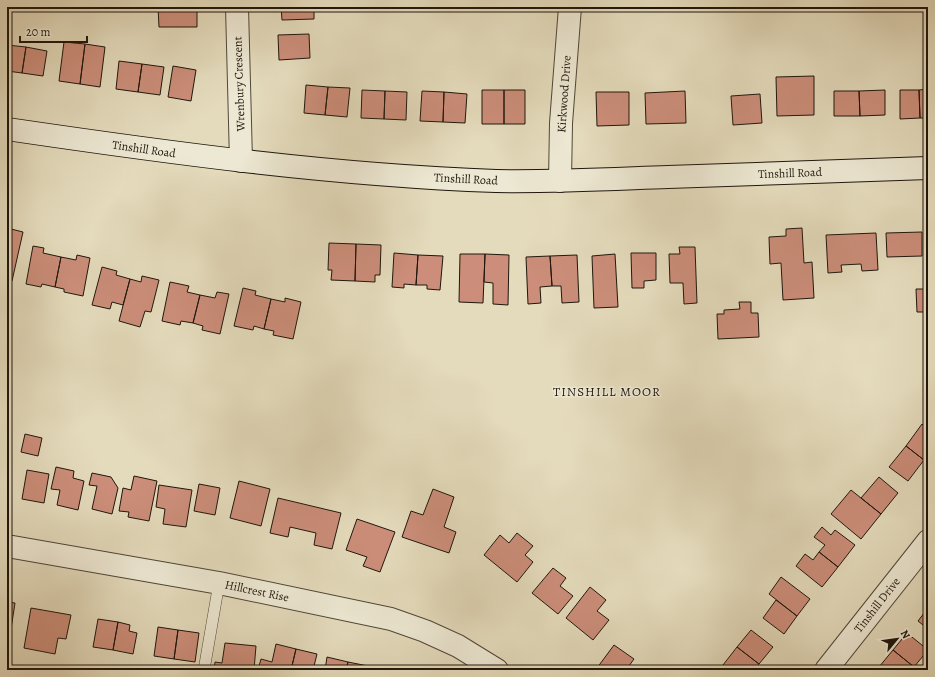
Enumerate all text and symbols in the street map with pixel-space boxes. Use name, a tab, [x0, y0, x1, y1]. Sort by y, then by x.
scale bar	[20, 18, 87, 44]
text: 20 m	[26, 24, 50, 40]
street label: Wrenbury Crescent	[229, 36, 249, 133]
street label: Kirkwood Drive	[553, 55, 575, 133]
street label: Tinshill Road	[111, 137, 177, 161]
street label: Tinshill Road	[758, 164, 823, 182]
street label: Tinshill Road	[434, 169, 499, 189]
district label: TINSHILL MOOR	[553, 383, 661, 400]
street label: Tinshill Drive	[850, 574, 904, 636]
street label: Hillcrest Rise	[224, 576, 290, 606]
north arrow	[877, 619, 917, 659]
text: N	[897, 627, 914, 642]

